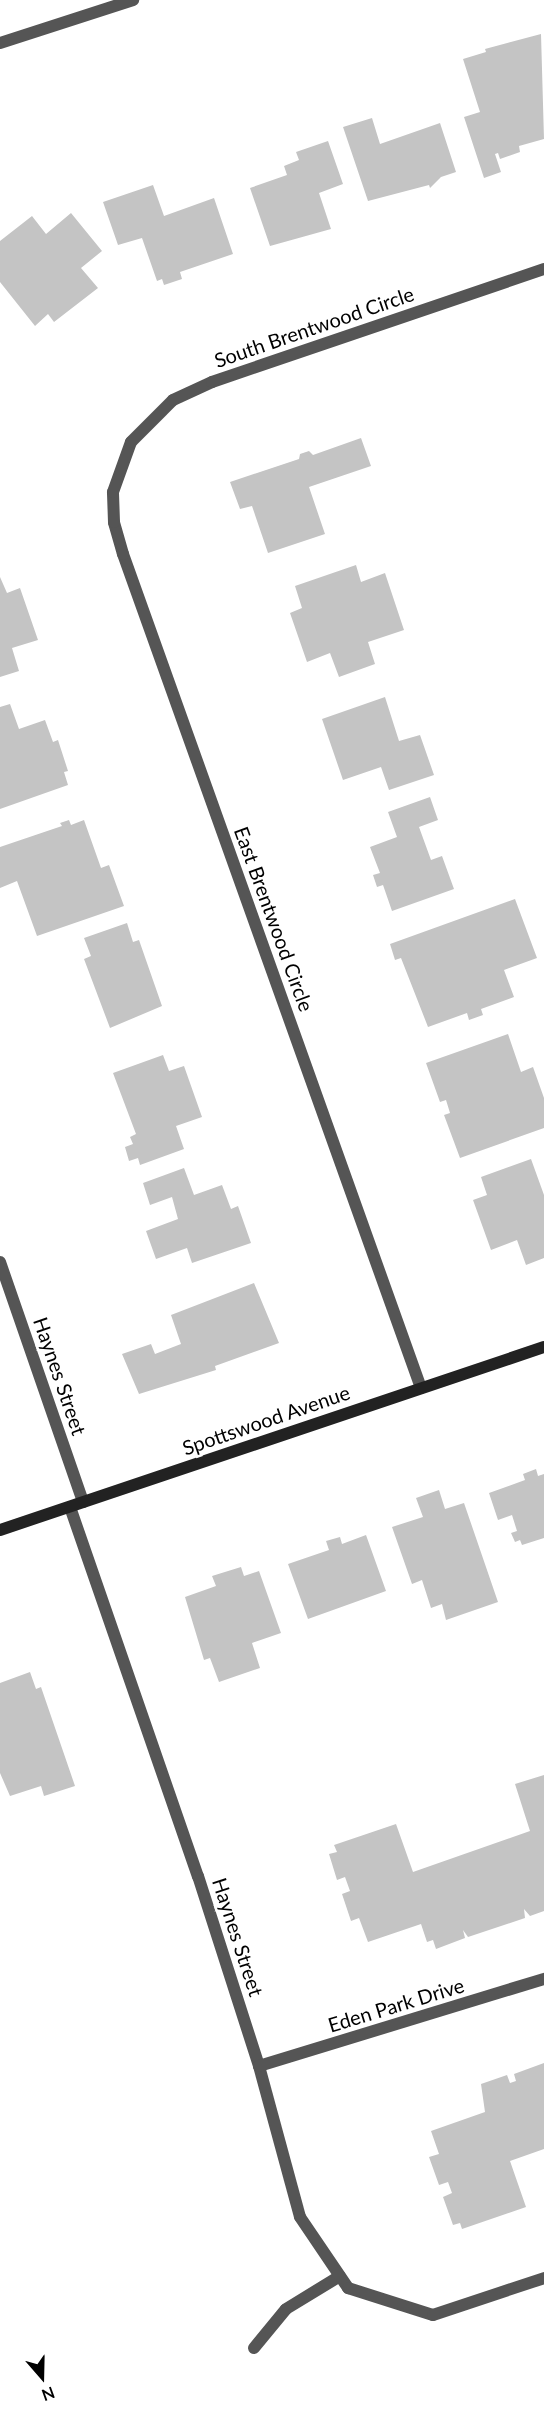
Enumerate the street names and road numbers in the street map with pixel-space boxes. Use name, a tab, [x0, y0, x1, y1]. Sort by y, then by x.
street label: South Brentwood Circle	[211, 282, 417, 372]
street label: East Brentwood Circle	[229, 823, 319, 1015]
street label: Haynes Street	[29, 1314, 91, 1438]
street label: Spottswood Avenue	[179, 1380, 353, 1460]
street label: Haynes Street	[208, 1875, 268, 1999]
street label: Eden Park Drive	[325, 1973, 467, 2037]

